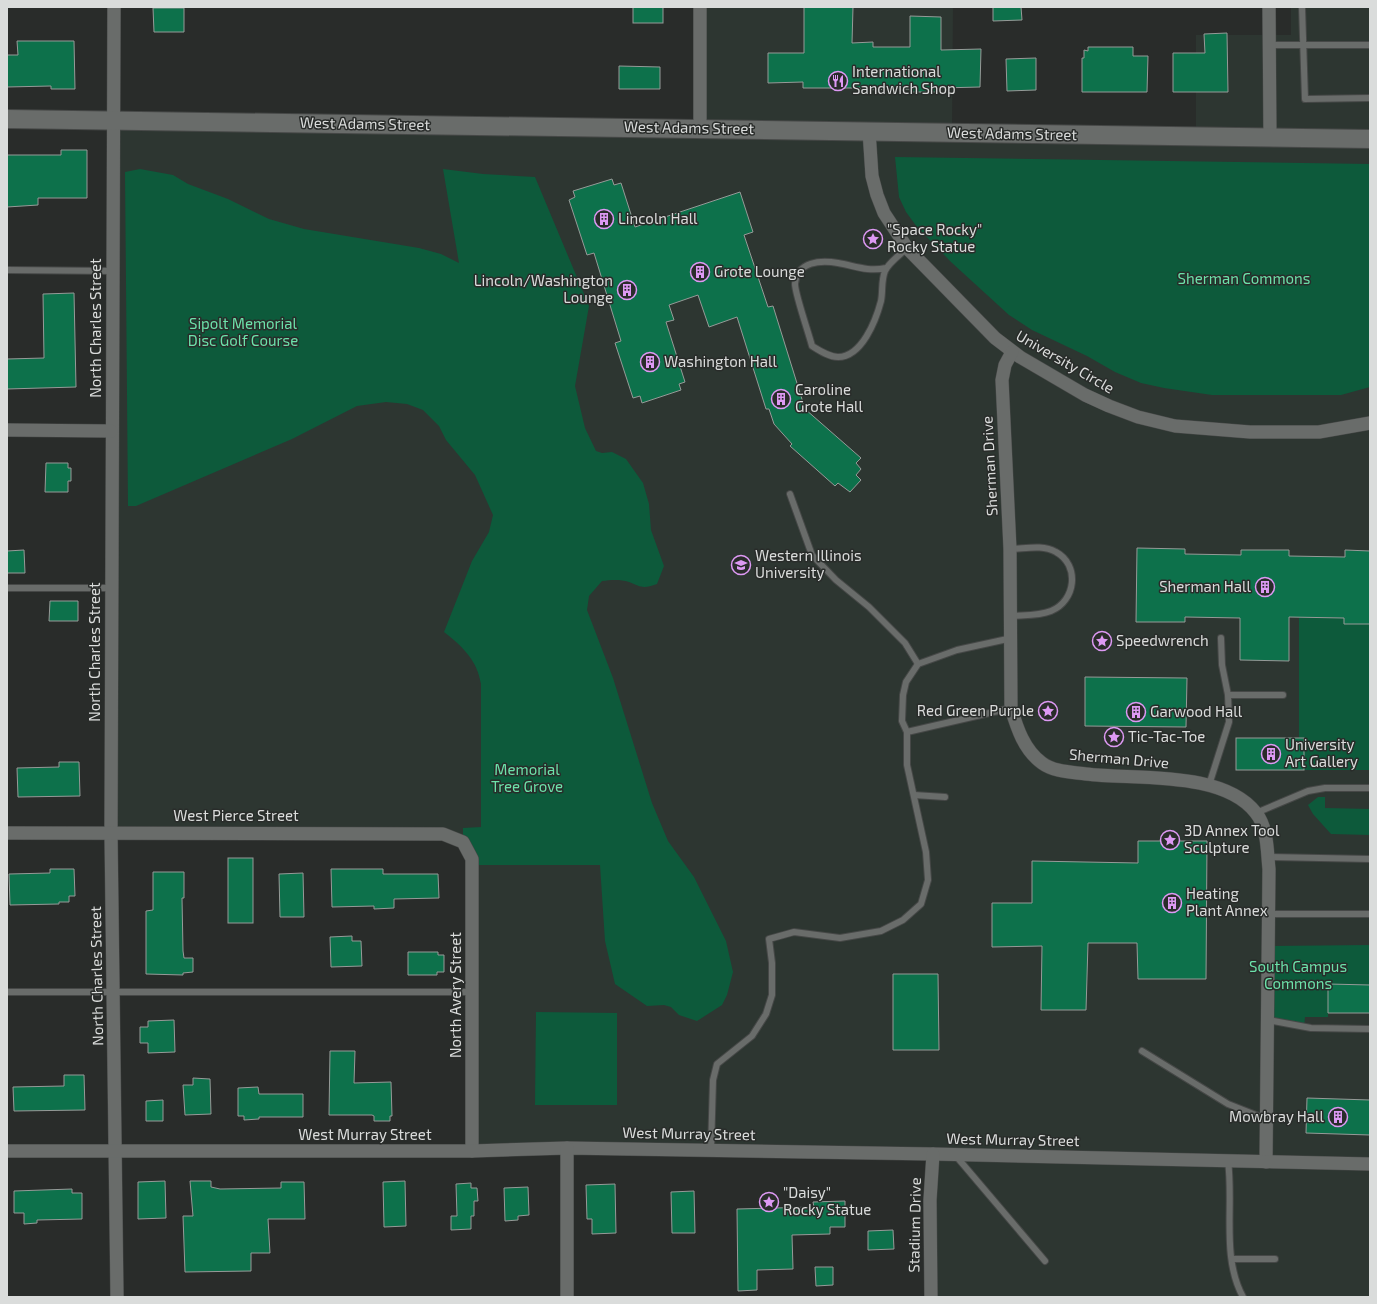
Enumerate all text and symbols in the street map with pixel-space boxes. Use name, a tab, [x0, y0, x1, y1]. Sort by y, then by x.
place label: International Sandwich Shop	[852, 62, 956, 97]
restaurant icon: International Sandwich Shop	[827, 70, 849, 92]
street label: West Adams Street	[300, 113, 431, 133]
street label: West Adams Street	[624, 117, 755, 137]
street label: West Adams Street	[947, 123, 1078, 143]
building icon: Lincoln Hall	[593, 208, 615, 230]
place label: Lincoln Hall	[618, 209, 698, 227]
place label: "Space Rocky" Rocky Statue	[887, 220, 982, 255]
place icon: "Space Rocky" Rocky Statue	[862, 228, 884, 250]
street label: North Charles Street	[86, 258, 104, 398]
building icon: Grote Lounge	[689, 261, 711, 283]
place label: Grote Lounge	[714, 262, 805, 280]
park label: Sherman Commons	[1178, 269, 1310, 287]
place label: Lincoln/Washington Lounge	[474, 271, 613, 306]
building icon: Lincoln/Washington Lounge	[616, 279, 638, 301]
park label: Sipolt Memorial Disc Golf Course	[188, 314, 298, 349]
street label: University Circle	[1013, 326, 1118, 397]
building icon: Washington Hall	[639, 351, 661, 373]
place label: Washington Hall	[664, 352, 777, 370]
place label: Caroline Grote Hall	[795, 380, 864, 415]
building icon: Caroline Grote Hall	[770, 388, 792, 410]
street label: Sherman Drive	[977, 416, 1001, 517]
place label: Western Illinois University	[755, 546, 862, 581]
school or university icon: Western Illinois University	[730, 554, 752, 576]
building icon: Sherman Hall	[1254, 576, 1276, 598]
place label: Sherman Hall	[1159, 577, 1252, 595]
street label: North Charles Street	[85, 582, 103, 722]
place icon: Speedwrench	[1091, 630, 1113, 652]
place label: Speedwrench	[1116, 631, 1209, 649]
place icon: Red Green Purple	[1037, 700, 1059, 722]
place label: Red Green Purple	[917, 701, 1034, 719]
building icon: Garwood Hall	[1125, 701, 1147, 723]
place label: Garwood Hall	[1150, 702, 1243, 720]
place icon: Tic-Tac-Toe	[1103, 726, 1125, 748]
place label: Tic-Tac-Toe	[1128, 727, 1205, 745]
place label: University Art Gallery	[1285, 735, 1358, 770]
building icon: University Art Gallery	[1260, 743, 1282, 765]
street label: Sherman Drive	[1068, 745, 1170, 771]
park label: Memorial Tree Grove	[491, 760, 563, 795]
street label: West Pierce Street	[173, 806, 299, 824]
place label: 3D Annex Tool Sculpture	[1184, 821, 1280, 856]
place icon: 3D Annex Tool Sculpture	[1159, 829, 1181, 851]
place label: Heating Plant Annex	[1186, 884, 1268, 919]
building icon: Heating Plant Annex	[1161, 892, 1183, 914]
street label: North Charles Street	[86, 906, 106, 1046]
street label: North Avery Street	[446, 932, 464, 1058]
park label: South Campus Commons	[1249, 957, 1347, 992]
building icon: Mowbray Hall	[1327, 1106, 1349, 1128]
place label: Mowbray Hall	[1229, 1107, 1325, 1125]
street label: West Murray Street	[622, 1123, 756, 1143]
street label: West Murray Street	[298, 1125, 432, 1143]
street label: West Murray Street	[946, 1129, 1080, 1149]
street label: Stadium Drive	[904, 1177, 924, 1273]
place label: "Daisy" Rocky Statue	[783, 1183, 871, 1218]
place icon: "Daisy" Rocky Statue	[758, 1191, 780, 1213]

